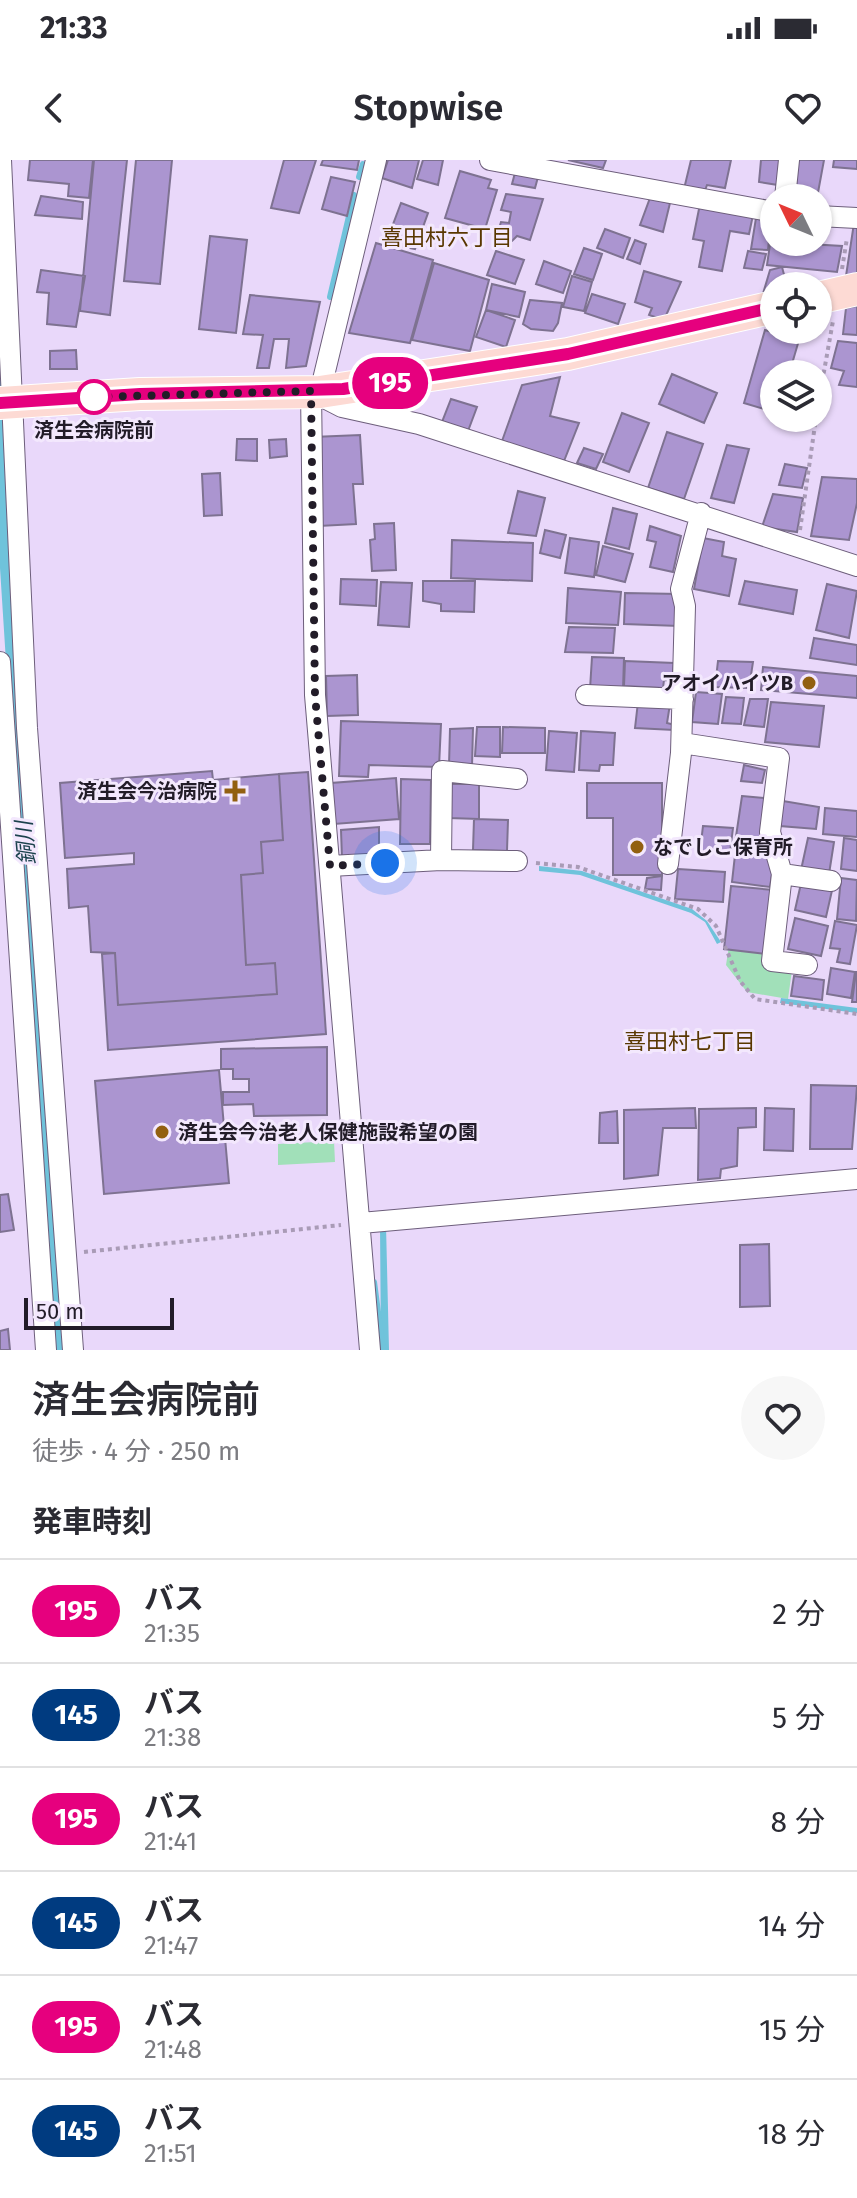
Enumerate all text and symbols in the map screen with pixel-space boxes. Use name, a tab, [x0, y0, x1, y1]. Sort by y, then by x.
text: 21:33	[40, 10, 108, 46]
icon: back	[32, 86, 76, 130]
text: Stopwise	[354, 86, 503, 130]
icon: heart	[781, 86, 825, 130]
north arrow	[760, 184, 832, 256]
map controls	[760, 184, 832, 432]
district label: 喜田村六丁目	[381, 224, 513, 251]
button: locate	[760, 272, 832, 344]
line badge: 195	[344, 357, 436, 409]
button: layers	[760, 360, 832, 432]
text: 195	[368, 366, 412, 399]
marker: 済生会病院前	[77, 380, 111, 414]
place label: 済生会病院前	[34, 418, 154, 442]
place label: アオイハイツB	[661, 671, 793, 695]
marker: アオイハイツB	[800, 674, 818, 692]
place label: 済生会今治病院	[77, 779, 217, 803]
marker: 済生会今治病院	[224, 780, 246, 802]
water label: 銅川	[10, 818, 41, 866]
place label: なでしこ保育所	[653, 835, 793, 859]
marker: なでしこ保育所	[628, 838, 646, 856]
your location	[365, 843, 405, 883]
district label: 喜田村七丁目	[624, 1028, 756, 1055]
place label: 済生会今治老人保健施設希望の園	[178, 1120, 478, 1144]
marker: 済生会今治老人保健施設希望の園	[153, 1123, 171, 1141]
scale bar	[24, 1294, 174, 1330]
text: 50 m	[36, 1298, 84, 1325]
button: heart	[741, 1376, 825, 1460]
text: 済生会病院前	[32, 1377, 260, 1423]
text: 徒歩 · 4 分 · 250 m	[32, 1436, 240, 1467]
text: 発車時刻	[32, 1504, 152, 1540]
text: バス	[144, 1581, 204, 1617]
text: 195	[54, 1594, 98, 1627]
text: 2 分	[772, 1596, 825, 1632]
text: 21:35	[144, 1618, 200, 1649]
text: バス	[144, 1685, 204, 1721]
text: 145	[54, 1698, 98, 1731]
text: 5 分	[772, 1700, 825, 1736]
text: 21:38	[144, 1722, 201, 1753]
text: バス	[144, 1789, 204, 1825]
text: 195	[54, 1802, 98, 1835]
text: 8 分	[771, 1804, 825, 1840]
text: 21:41	[144, 1826, 197, 1857]
text: バス	[144, 1893, 204, 1929]
text: 145	[54, 1906, 98, 1939]
text: 14 分	[758, 1908, 825, 1944]
text: 21:47	[144, 1930, 198, 1961]
text: バス	[144, 1997, 204, 2033]
text: 195	[54, 2010, 98, 2043]
text: 15 分	[759, 2012, 825, 2048]
text: 21:48	[144, 2034, 202, 2065]
text: バス	[144, 2101, 204, 2137]
text: 145	[54, 2114, 98, 2147]
text: 18 分	[758, 2116, 825, 2152]
text: 21:51	[144, 2138, 197, 2169]

